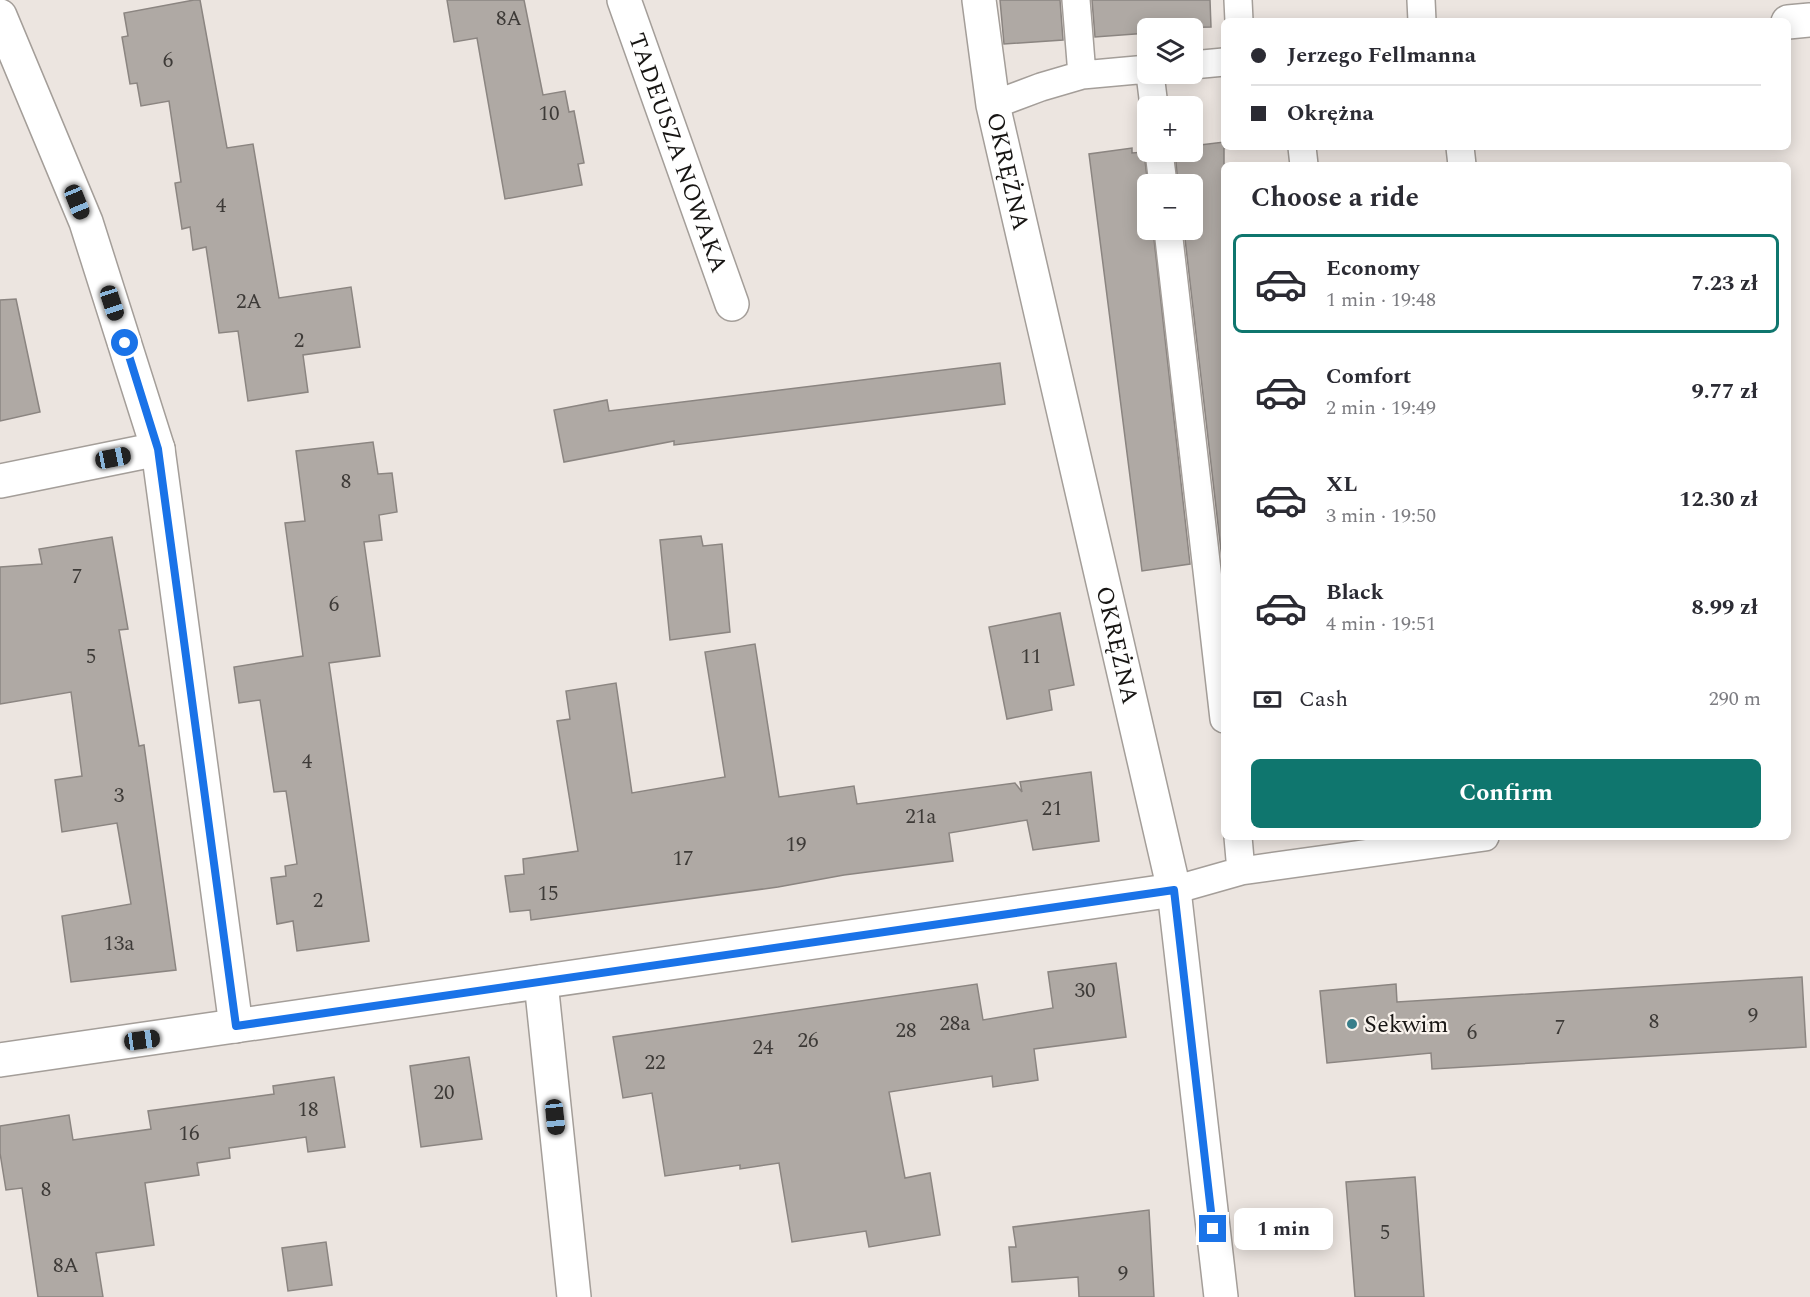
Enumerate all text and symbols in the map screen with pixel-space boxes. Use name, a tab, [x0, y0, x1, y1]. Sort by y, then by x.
house number: 8A	[496, 3, 522, 35]
map controls	[1137, 18, 1203, 240]
button: layers	[1137, 18, 1203, 84]
street label: TADEUSZA NOWAKA	[618, 28, 736, 278]
text: Jerzego Fellmanna	[1287, 39, 1476, 72]
house number: 6	[163, 45, 173, 77]
button: +	[1137, 96, 1203, 162]
text: Okrężna	[1287, 97, 1374, 130]
house number: 10	[539, 98, 560, 130]
street label: OKRĘŻNA	[976, 109, 1038, 234]
button: −	[1137, 174, 1203, 240]
text: Choose a ride	[1251, 177, 1419, 219]
car	[62, 182, 92, 222]
house number: 4	[216, 190, 227, 222]
text: Economy	[1326, 252, 1419, 285]
icon: car	[1254, 257, 1308, 311]
text: 7.23 zł	[1691, 267, 1758, 300]
car	[98, 283, 126, 323]
text: 1 min · 19:48	[1326, 285, 1436, 315]
house number: 2A	[236, 286, 262, 318]
house number: 2	[294, 325, 304, 357]
route start	[111, 329, 138, 356]
text: Comfort	[1326, 360, 1411, 393]
icon: car	[1254, 365, 1308, 419]
text: 9.77 zł	[1691, 375, 1758, 408]
text: 2 min · 19:49	[1326, 393, 1436, 423]
car	[94, 446, 132, 470]
house number: 8	[341, 466, 351, 498]
text: XL	[1326, 468, 1357, 501]
icon: car	[1254, 473, 1308, 527]
text: 12.30 zł	[1679, 483, 1758, 516]
text: 3 min · 19:50	[1326, 501, 1436, 531]
house number: 7	[72, 561, 82, 593]
text: Black	[1326, 576, 1384, 609]
icon: car	[1254, 581, 1308, 635]
street label: OKRĘŻNA	[1085, 583, 1148, 708]
house number: 6	[329, 589, 339, 621]
text: 8.99 zł	[1691, 591, 1758, 624]
text: 4 min · 19:51	[1326, 609, 1436, 639]
house number: 5	[86, 641, 96, 673]
house number: 11	[1021, 641, 1042, 673]
icon: cash	[1251, 683, 1284, 716]
text: Cash	[1299, 683, 1348, 716]
text: 290 m	[1709, 684, 1761, 714]
house number: 4	[302, 746, 313, 778]
button: Confirm	[1251, 759, 1761, 828]
house number: 3	[114, 780, 125, 812]
house number: 21	[1042, 793, 1063, 825]
house number: 21a	[905, 801, 937, 833]
house number: 19	[786, 829, 807, 861]
house number: 17	[673, 843, 694, 875]
house number: 15	[538, 878, 559, 910]
house number: 2	[313, 885, 323, 917]
house number: 13a	[103, 928, 135, 960]
house number: 30	[1075, 975, 1096, 1007]
house number: 9	[1748, 1000, 1758, 1032]
house number: 8	[1649, 1006, 1659, 1038]
place label: Sekwim	[1364, 1007, 1448, 1043]
house number: 28a	[939, 1008, 971, 1040]
house number: 7	[1555, 1012, 1565, 1044]
house number: 28	[896, 1015, 917, 1047]
marker: Sekwim	[1345, 1017, 1359, 1031]
house number: 6	[1467, 1017, 1477, 1049]
house number: 26	[798, 1025, 819, 1057]
car	[123, 1029, 161, 1051]
house number: 24	[753, 1032, 774, 1064]
house number: 22	[645, 1047, 666, 1079]
house number: 20	[434, 1077, 455, 1109]
house number: 18	[298, 1094, 319, 1126]
car	[544, 1098, 566, 1136]
house number: 16	[179, 1118, 200, 1150]
house number: 8	[41, 1174, 51, 1206]
callout: 1 min	[1234, 1208, 1333, 1250]
text: 1 min	[1257, 1214, 1310, 1244]
route end	[1199, 1215, 1226, 1242]
house number: 5	[1380, 1217, 1390, 1249]
house number: 8A	[53, 1250, 79, 1282]
house number: 9	[1118, 1258, 1128, 1290]

